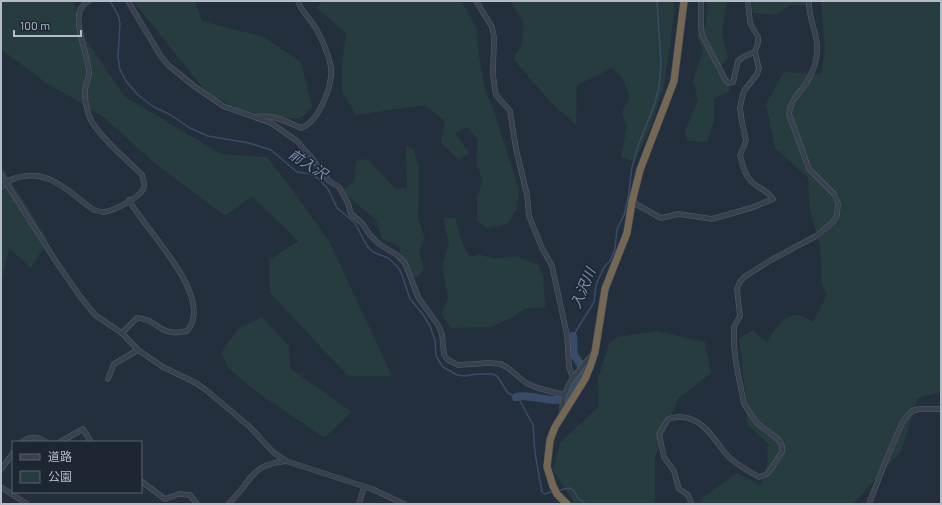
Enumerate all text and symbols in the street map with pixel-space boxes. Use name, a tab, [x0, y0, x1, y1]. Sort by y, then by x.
scale bar	[14, 12, 81, 38]
text: 100 m	[20, 18, 50, 32]
water label: 前入沢	[286, 145, 332, 183]
water label: 入沢川	[567, 263, 599, 310]
legend	[12, 441, 142, 493]
text: 道路	[48, 449, 72, 463]
text: 公園	[48, 469, 72, 483]

